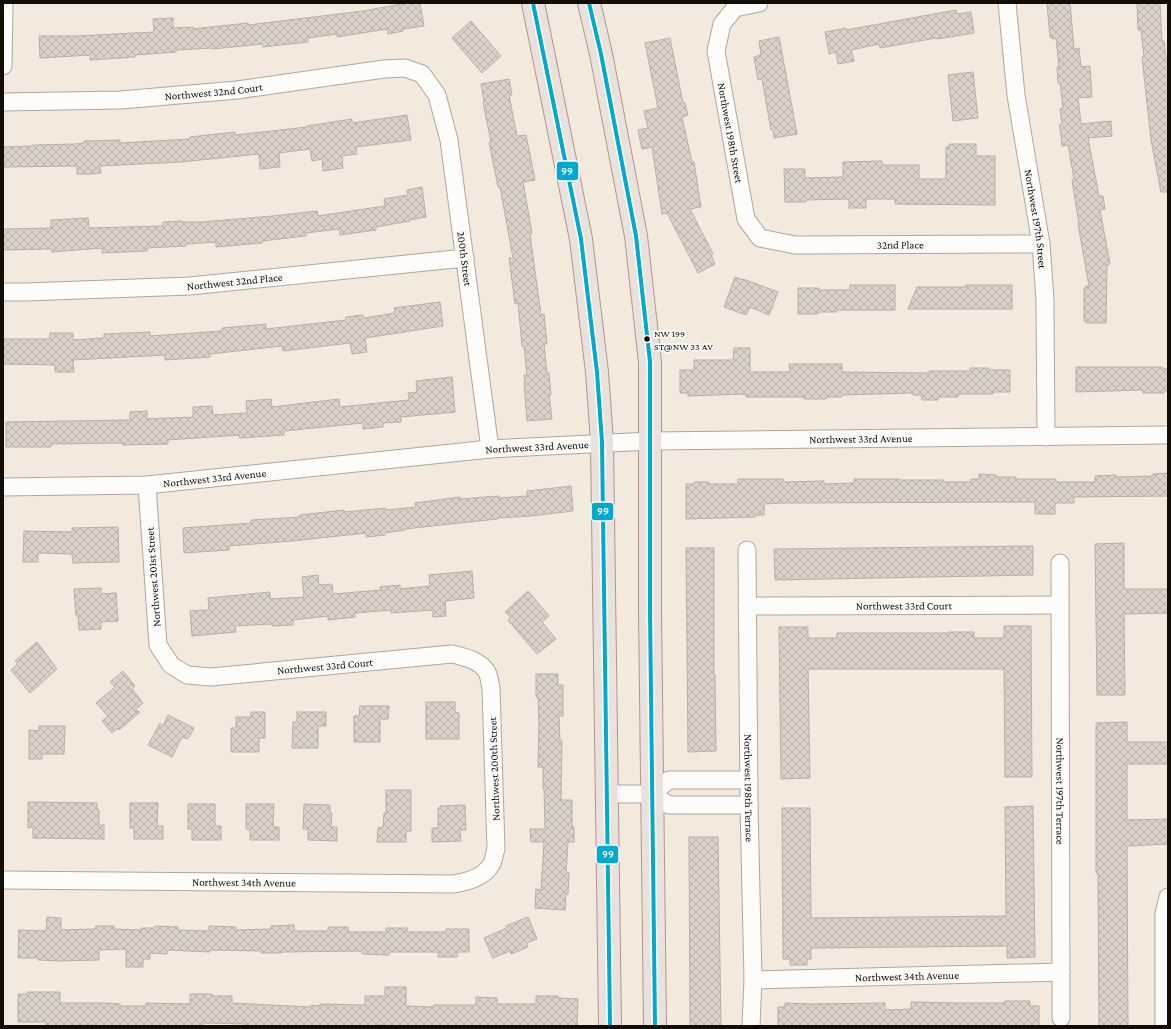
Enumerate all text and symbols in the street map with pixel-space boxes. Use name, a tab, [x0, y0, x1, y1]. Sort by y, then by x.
street label: Northwest 32nd Court	[164, 80, 264, 102]
street label: Northwest 198th Street	[716, 82, 746, 184]
line badge: 99	[556, 161, 579, 181]
text: 99	[561, 165, 573, 177]
street label: Northwest 197th Street	[1023, 168, 1049, 269]
street label: 200th Street	[455, 230, 474, 287]
street label: 32nd Place	[877, 238, 924, 251]
street label: Northwest 32nd Place	[186, 271, 283, 292]
place label: NW 199 ST@NW 33 AV	[654, 328, 713, 352]
marker: NW 199 ST@NW 33 AV	[642, 334, 652, 344]
street label: Northwest 33rd Avenue	[809, 432, 913, 445]
street label: Northwest 33rd Avenue	[485, 438, 589, 455]
street label: Northwest 33rd Avenue	[163, 467, 267, 489]
line badge: 99	[591, 502, 614, 521]
text: 99	[597, 505, 609, 517]
street label: Northwest 201st Street	[144, 526, 162, 627]
street label: Northwest 33rd Court	[856, 599, 953, 612]
street label: Northwest 33rd Court	[277, 656, 374, 676]
street label: Northwest 200th Street	[486, 716, 502, 821]
street label: Northwest 198th Terrace	[742, 734, 756, 842]
street label: Northwest 197th Terrace	[1054, 737, 1067, 845]
line badge: 99	[596, 845, 619, 864]
text: 99	[602, 848, 614, 860]
street label: Northwest 34th Avenue	[192, 876, 296, 889]
street label: Northwest 34th Avenue	[855, 969, 959, 983]

